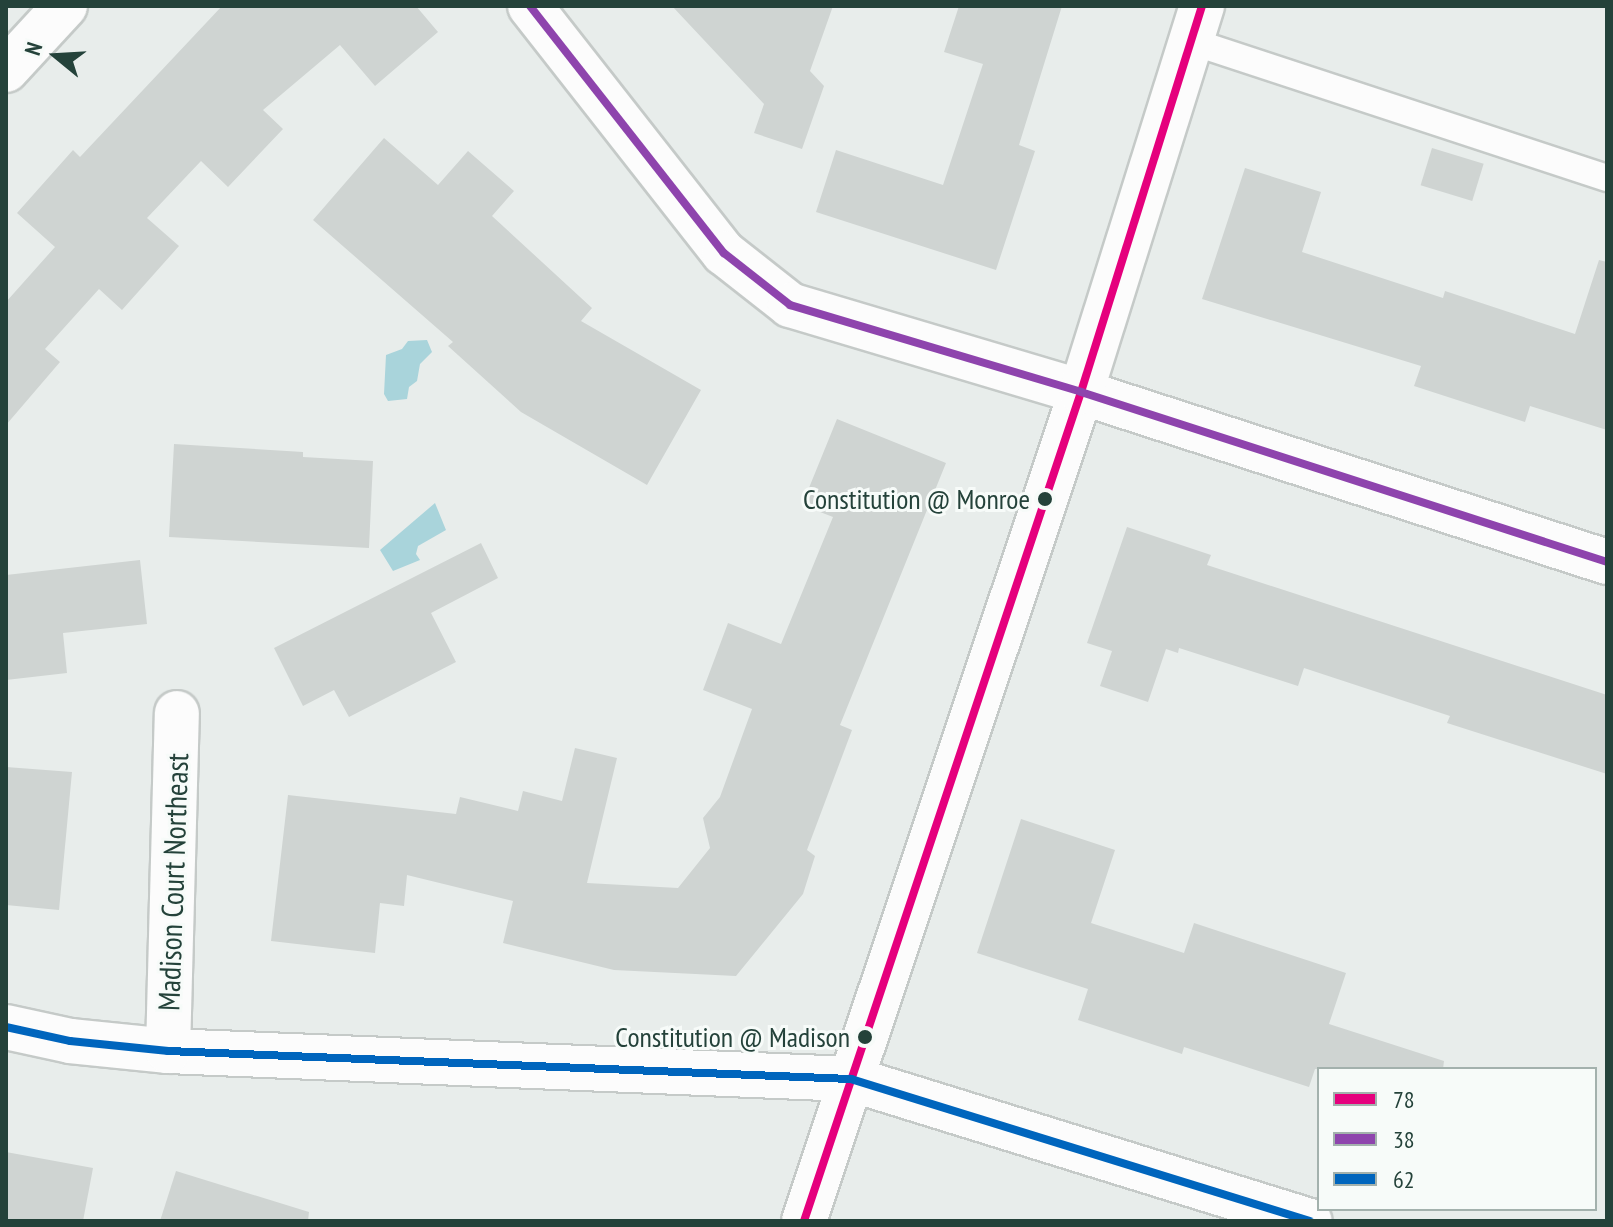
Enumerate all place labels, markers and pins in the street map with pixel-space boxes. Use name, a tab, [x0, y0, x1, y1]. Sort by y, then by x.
place label: Constitution @ Monroe	[803, 482, 1030, 516]
marker: Constitution @ Monroe	[1037, 491, 1053, 507]
place label: Constitution @ Madison	[615, 1020, 850, 1054]
marker: Constitution @ Madison	[857, 1029, 873, 1045]

